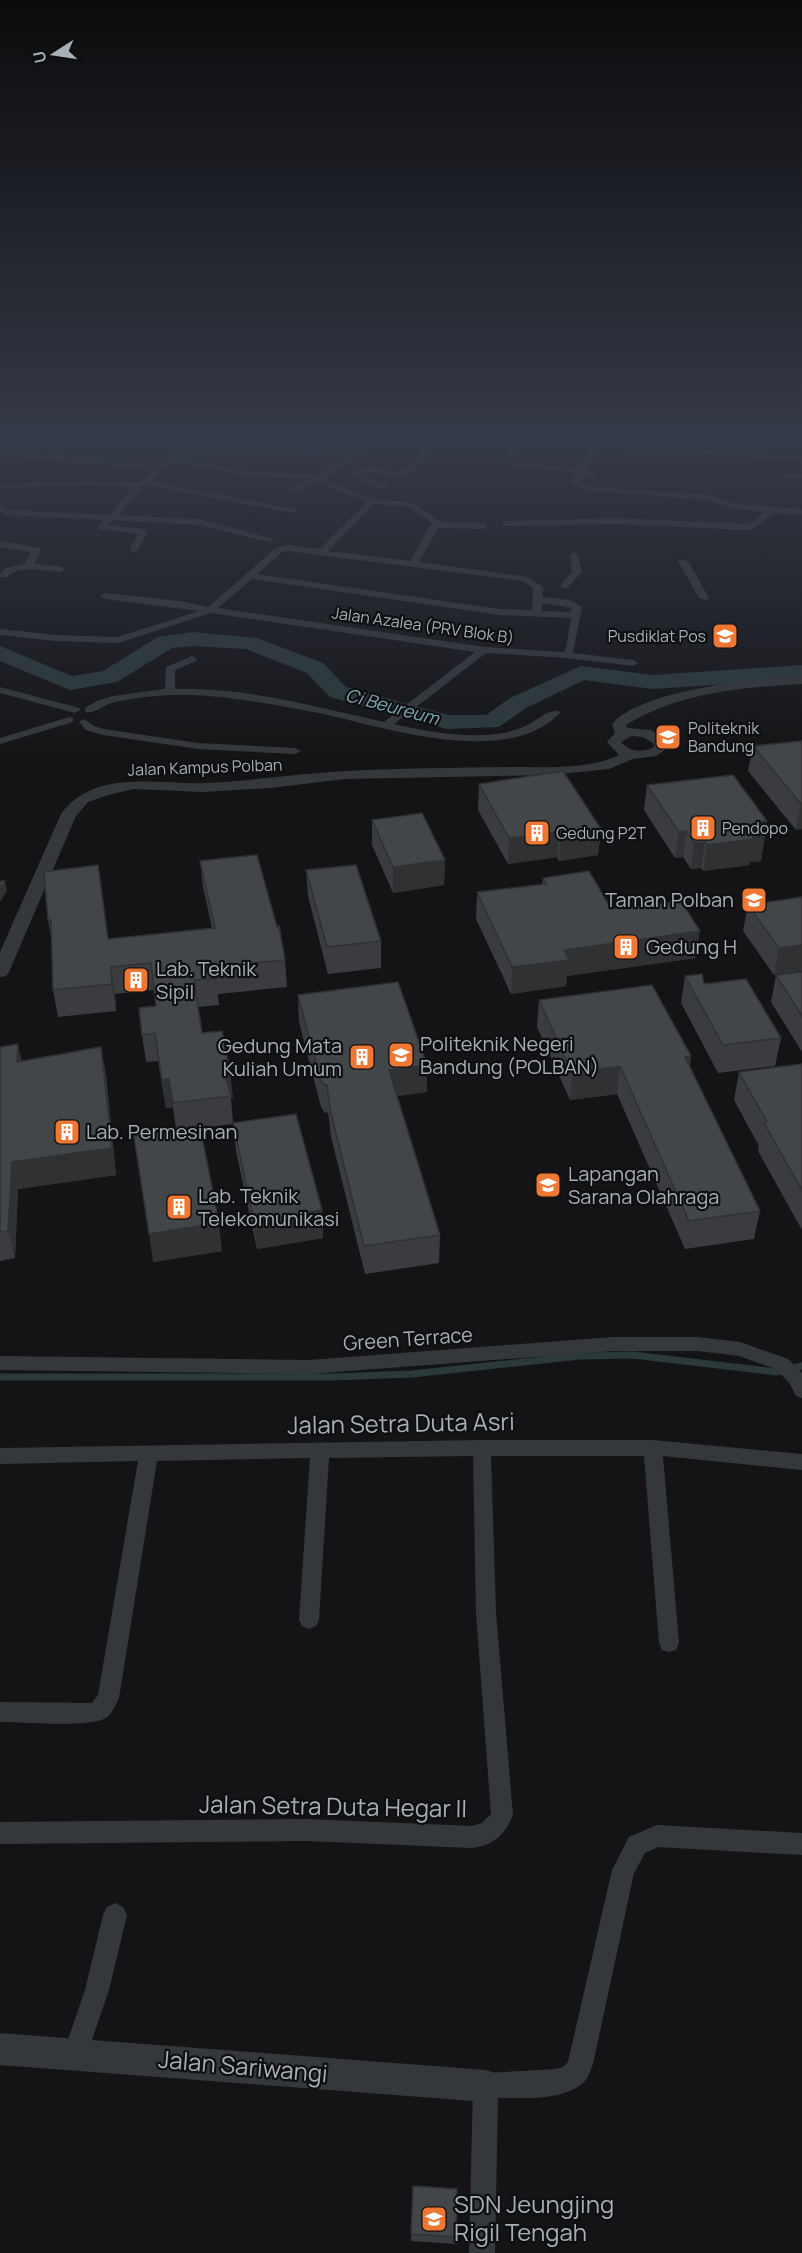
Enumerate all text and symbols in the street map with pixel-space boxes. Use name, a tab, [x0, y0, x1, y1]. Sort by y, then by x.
north arrow	[24, 24, 84, 84]
text: U	[27, 49, 51, 65]
street label: Jalan Azalea (PRV Blok B)	[330, 601, 516, 649]
school or university icon: Pusdiklat Pos	[710, 621, 740, 651]
place label: Pusdiklat Pos	[608, 625, 706, 647]
water label: Ci Beureum	[343, 682, 443, 730]
place label: Politeknik Bandung	[688, 717, 760, 757]
school or university icon: Politeknik Bandung	[653, 722, 683, 752]
street label: Jalan Kampus Polban	[127, 753, 283, 781]
building icon: Pendopo	[688, 813, 718, 843]
place label: Pendopo	[722, 817, 788, 839]
building icon: Gedung P2T	[522, 818, 552, 848]
place label: Gedung P2T	[556, 822, 647, 844]
school or university icon: Taman Polban	[739, 885, 769, 915]
place label: Taman Polban	[605, 886, 734, 913]
building icon: Gedung H	[611, 932, 641, 962]
place label: Gedung H	[646, 933, 737, 960]
place label: Lab. Teknik Sipil	[156, 955, 257, 1005]
building icon: Lab. Teknik Sipil	[121, 965, 151, 995]
place label: Politeknik Negeri Bandung (POLBAN)	[420, 1030, 599, 1080]
place label: Gedung Mata Kuliah Umum	[218, 1032, 342, 1082]
school or university icon: Politeknik Negeri Bandung (POLBAN)	[386, 1040, 416, 1070]
building icon: Gedung Mata Kuliah Umum	[347, 1042, 377, 1072]
building icon: Lab. Permesinan	[52, 1117, 82, 1147]
place label: Lab. Permesinan	[86, 1118, 237, 1145]
place label: Lapangan Sarana Olahraga	[568, 1160, 719, 1210]
school or university icon: Lapangan Sarana Olahraga	[533, 1170, 563, 1200]
place label: Lab. Teknik Telekomunikasi	[198, 1182, 340, 1232]
building icon: Lab. Teknik Telekomunikasi	[164, 1192, 194, 1222]
street label: Green Terrace	[342, 1321, 474, 1356]
street label: Jalan Setra Duta Asri	[287, 1404, 515, 1441]
street label: Jalan Setra Duta Hegar II	[199, 1787, 467, 1824]
street label: Jalan Sariwangi	[157, 2042, 329, 2089]
place label: SDN Jeungjing Rigil Tengah	[454, 2187, 614, 2248]
school or university icon: SDN Jeungjing Rigil Tengah	[419, 2204, 449, 2234]

